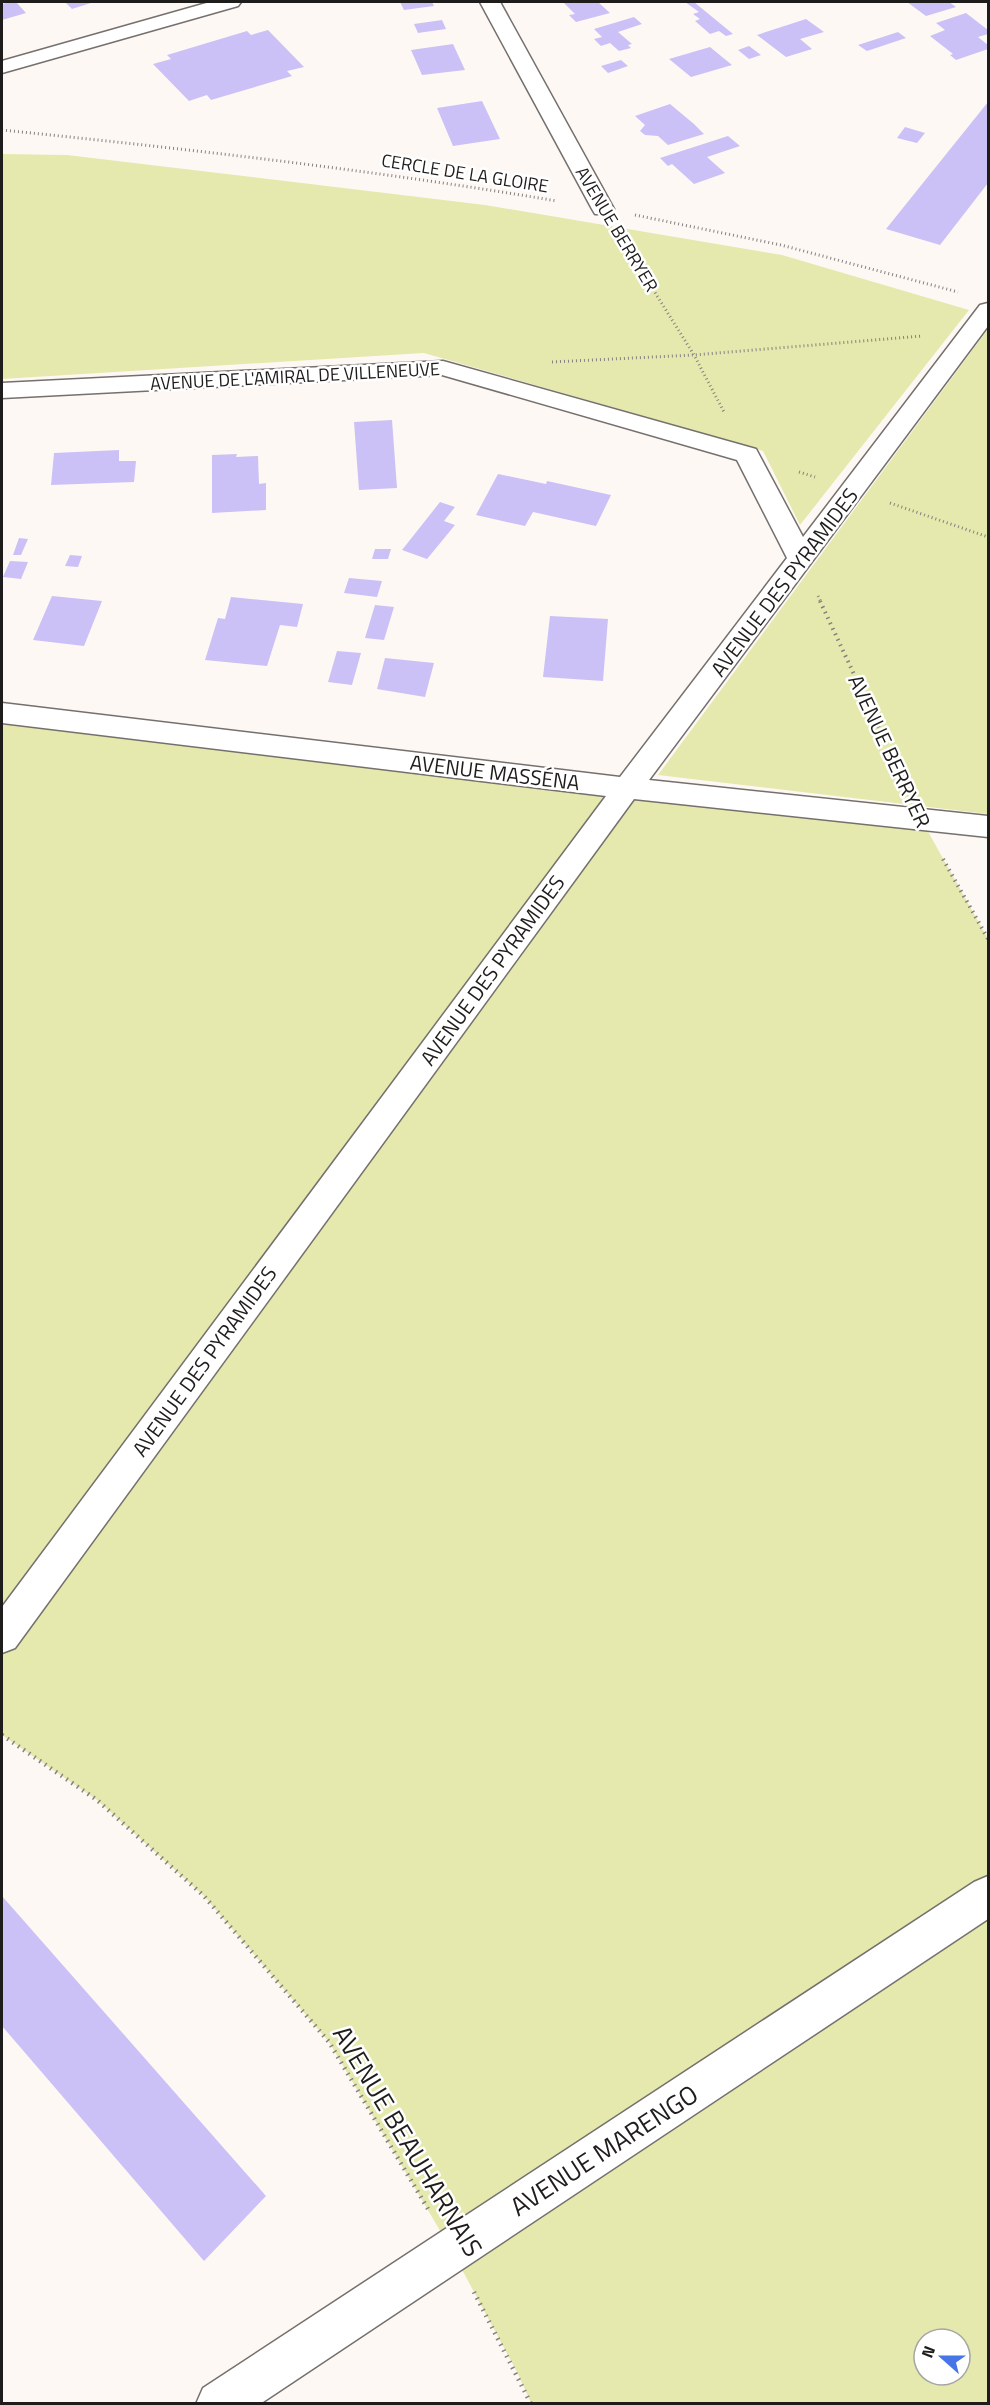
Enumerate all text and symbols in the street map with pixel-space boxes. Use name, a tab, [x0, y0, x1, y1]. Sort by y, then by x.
street label: CERCLE DE LA GLOIRE	[380, 146, 550, 200]
street label: AVENUE BERRYER	[569, 161, 665, 297]
street label: AVENUE DE L'AMIRAL DE VILLENEUVE	[149, 355, 441, 397]
street label: AVENUE DES PYRAMIDES	[702, 481, 866, 683]
street label: AVENUE BERRYER	[841, 669, 939, 833]
street label: AVENUE MASSÉNA	[408, 746, 582, 798]
street label: AVENUE DES PYRAMIDES	[412, 868, 572, 1072]
street label: AVENUE DES PYRAMIDES	[124, 1259, 284, 1463]
street label: AVENUE BEAUHARNAIS	[323, 2018, 493, 2264]
street label: AVENUE MARENGO	[502, 2075, 706, 2225]
north arrow	[912, 2327, 972, 2387]
text: N	[915, 2342, 941, 2361]

